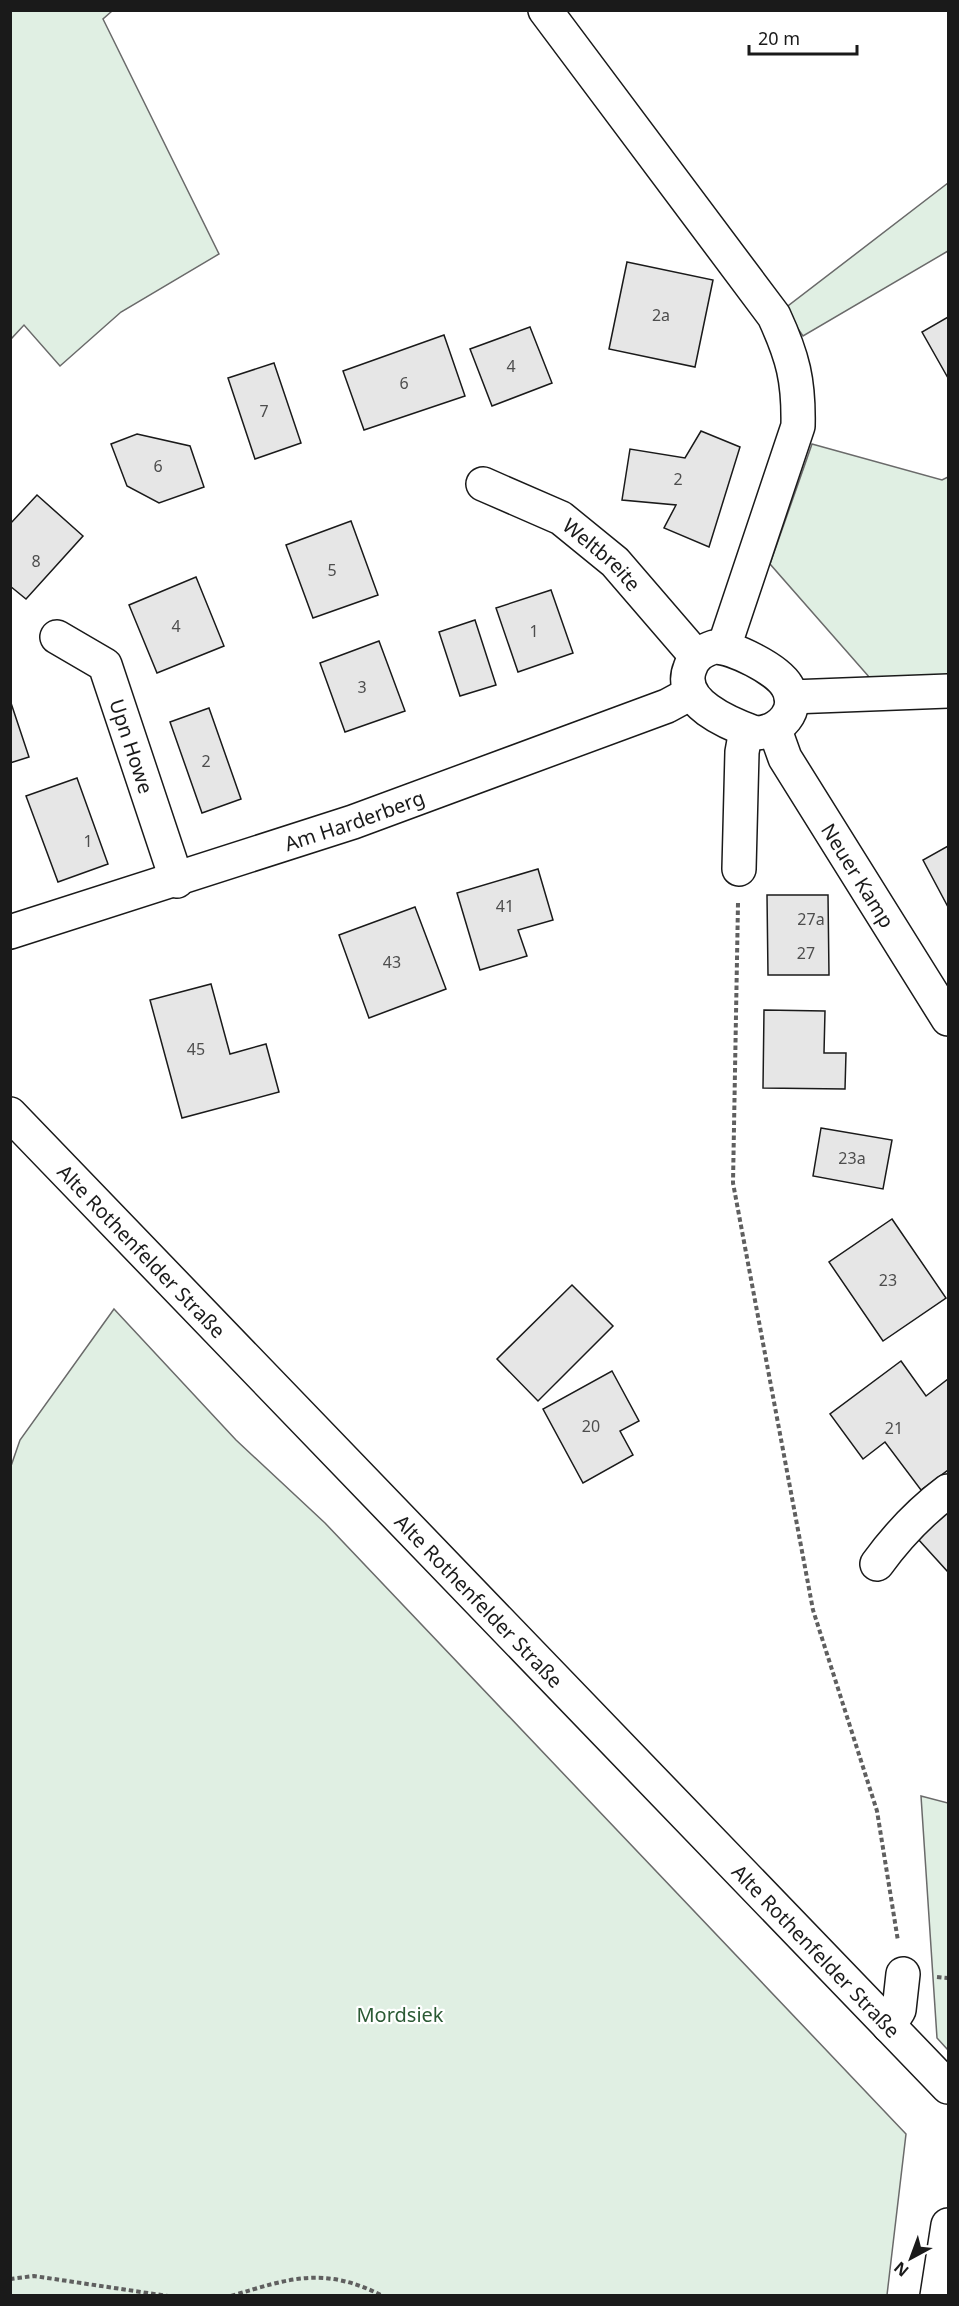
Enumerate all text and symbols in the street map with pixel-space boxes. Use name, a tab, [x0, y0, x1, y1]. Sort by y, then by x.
scale bar	[749, 18, 857, 56]
text: 20 m	[758, 26, 800, 50]
house number: 2a	[652, 304, 670, 326]
house number: 4	[506, 355, 516, 377]
house number: 6	[399, 372, 409, 394]
house number: 7	[259, 400, 269, 422]
house number: 6	[153, 455, 163, 477]
house number: 2	[673, 468, 683, 490]
street label: Weltbreite	[557, 512, 647, 596]
house number: 8	[31, 550, 41, 572]
house number: 5	[327, 559, 337, 581]
house number: 4	[171, 615, 181, 637]
house number: 1	[529, 620, 539, 642]
house number: 3	[357, 676, 367, 698]
street label: Upn Howe	[104, 695, 160, 797]
house number: 2	[201, 750, 211, 772]
street label: Am Harderberg	[281, 783, 428, 857]
street label: Neuer Kamp	[815, 818, 901, 933]
house number: 1	[83, 830, 93, 852]
house number: 41	[496, 895, 514, 917]
house number: 27a	[797, 908, 825, 930]
house number: 27	[797, 942, 815, 964]
house number: 43	[383, 951, 401, 973]
house number: 45	[187, 1038, 205, 1060]
house number: 23a	[838, 1147, 866, 1169]
street label: Alte Rothenfelder Straße	[52, 1158, 232, 1343]
house number: 23	[879, 1269, 897, 1291]
house number: 20	[582, 1415, 600, 1437]
house number: 21	[885, 1417, 903, 1439]
street label: Alte Rothenfelder Straße	[389, 1508, 569, 1693]
street label: Alte Rothenfelder Straße	[727, 1858, 906, 2043]
park label: Mordsiek	[356, 2001, 444, 2028]
north arrow	[881, 2228, 941, 2288]
text: N	[889, 2257, 913, 2282]

